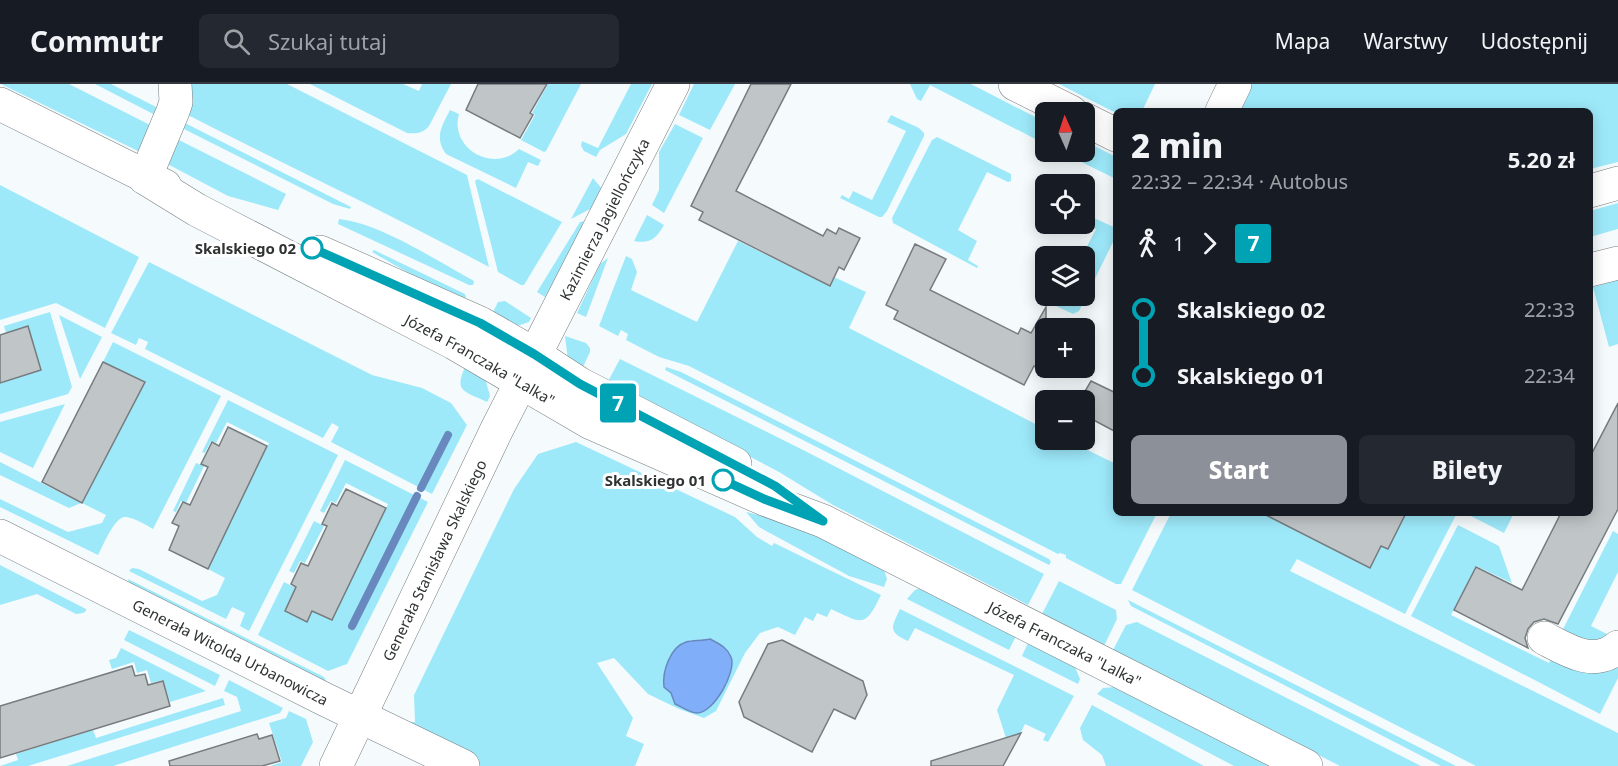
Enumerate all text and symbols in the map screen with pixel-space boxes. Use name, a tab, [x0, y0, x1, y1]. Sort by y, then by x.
search box	[199, 14, 619, 68]
text: Commutr	[30, 22, 163, 60]
icon: search	[220, 25, 253, 58]
text: Szukaj tutaj	[268, 26, 387, 56]
text: Mapa	[1275, 27, 1330, 55]
text: Warstwy	[1363, 27, 1448, 55]
text: Udostępnij	[1481, 27, 1588, 55]
north arrow	[1035, 102, 1095, 162]
map controls	[1035, 102, 1095, 450]
text: 2 min	[1131, 123, 1223, 168]
street label: Kazimierza Jagiellończyka	[554, 135, 654, 304]
text: 5.20 zł	[1508, 144, 1575, 174]
text: 22:32 – 22:34 · Autobus	[1131, 168, 1348, 195]
button: locate	[1035, 174, 1095, 234]
icon: walk	[1131, 227, 1164, 260]
icon: forward	[1193, 227, 1226, 260]
text: 7	[1247, 229, 1259, 257]
text: 1	[1173, 230, 1184, 257]
marker: Skalskiego 02	[301, 237, 323, 259]
place label: Skalskiego 02	[195, 238, 296, 258]
button: layers	[1035, 246, 1095, 306]
text: Skalskiego 02	[1177, 294, 1325, 324]
text: 22:33	[1524, 296, 1575, 323]
street label: Józefa Franczaka "Lalka"	[400, 308, 559, 410]
button: +	[1035, 318, 1095, 378]
text: Skalskiego 01	[1177, 360, 1325, 390]
text: 22:34	[1524, 362, 1575, 389]
line badge: 7	[598, 384, 638, 422]
text: 7	[612, 389, 624, 417]
button: −	[1035, 390, 1095, 450]
button: Start	[1131, 435, 1347, 504]
button: Bilety	[1359, 435, 1575, 504]
street label: Generała Stanisława Skalskiego	[378, 456, 491, 664]
marker: Skalskiego 01	[712, 469, 734, 491]
place label: Skalskiego 01	[605, 470, 706, 490]
street label: Generała Witolda Urbanowicza	[129, 594, 332, 710]
street label: Józefa Franczaka "Lalka"	[983, 595, 1145, 691]

